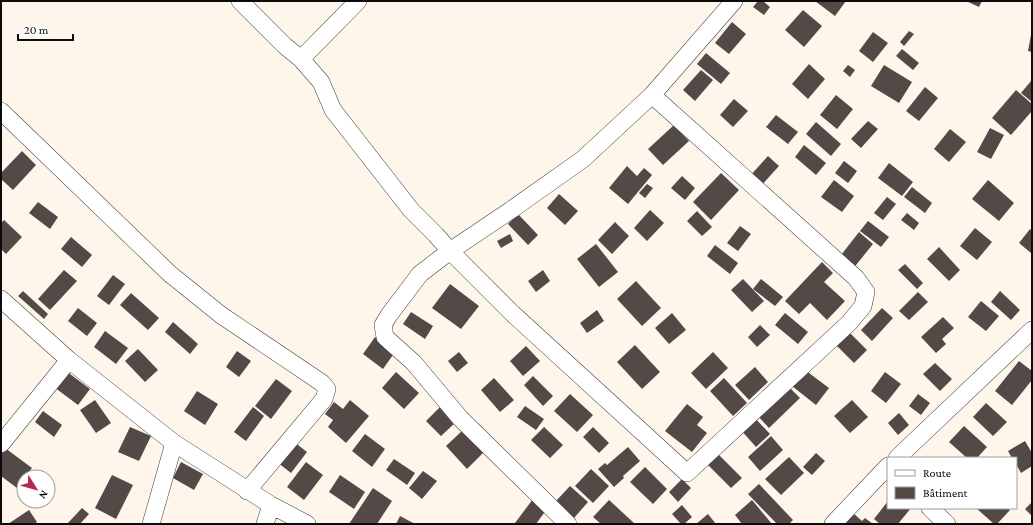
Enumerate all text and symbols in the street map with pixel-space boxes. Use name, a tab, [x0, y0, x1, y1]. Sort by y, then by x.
scale bar	[18, 16, 73, 42]
text: 20 m	[24, 23, 49, 37]
legend	[887, 457, 1017, 509]
text: Route	[923, 466, 951, 480]
north arrow	[16, 469, 56, 509]
text: Bâtiment	[923, 486, 969, 500]
text: N	[37, 488, 51, 502]

